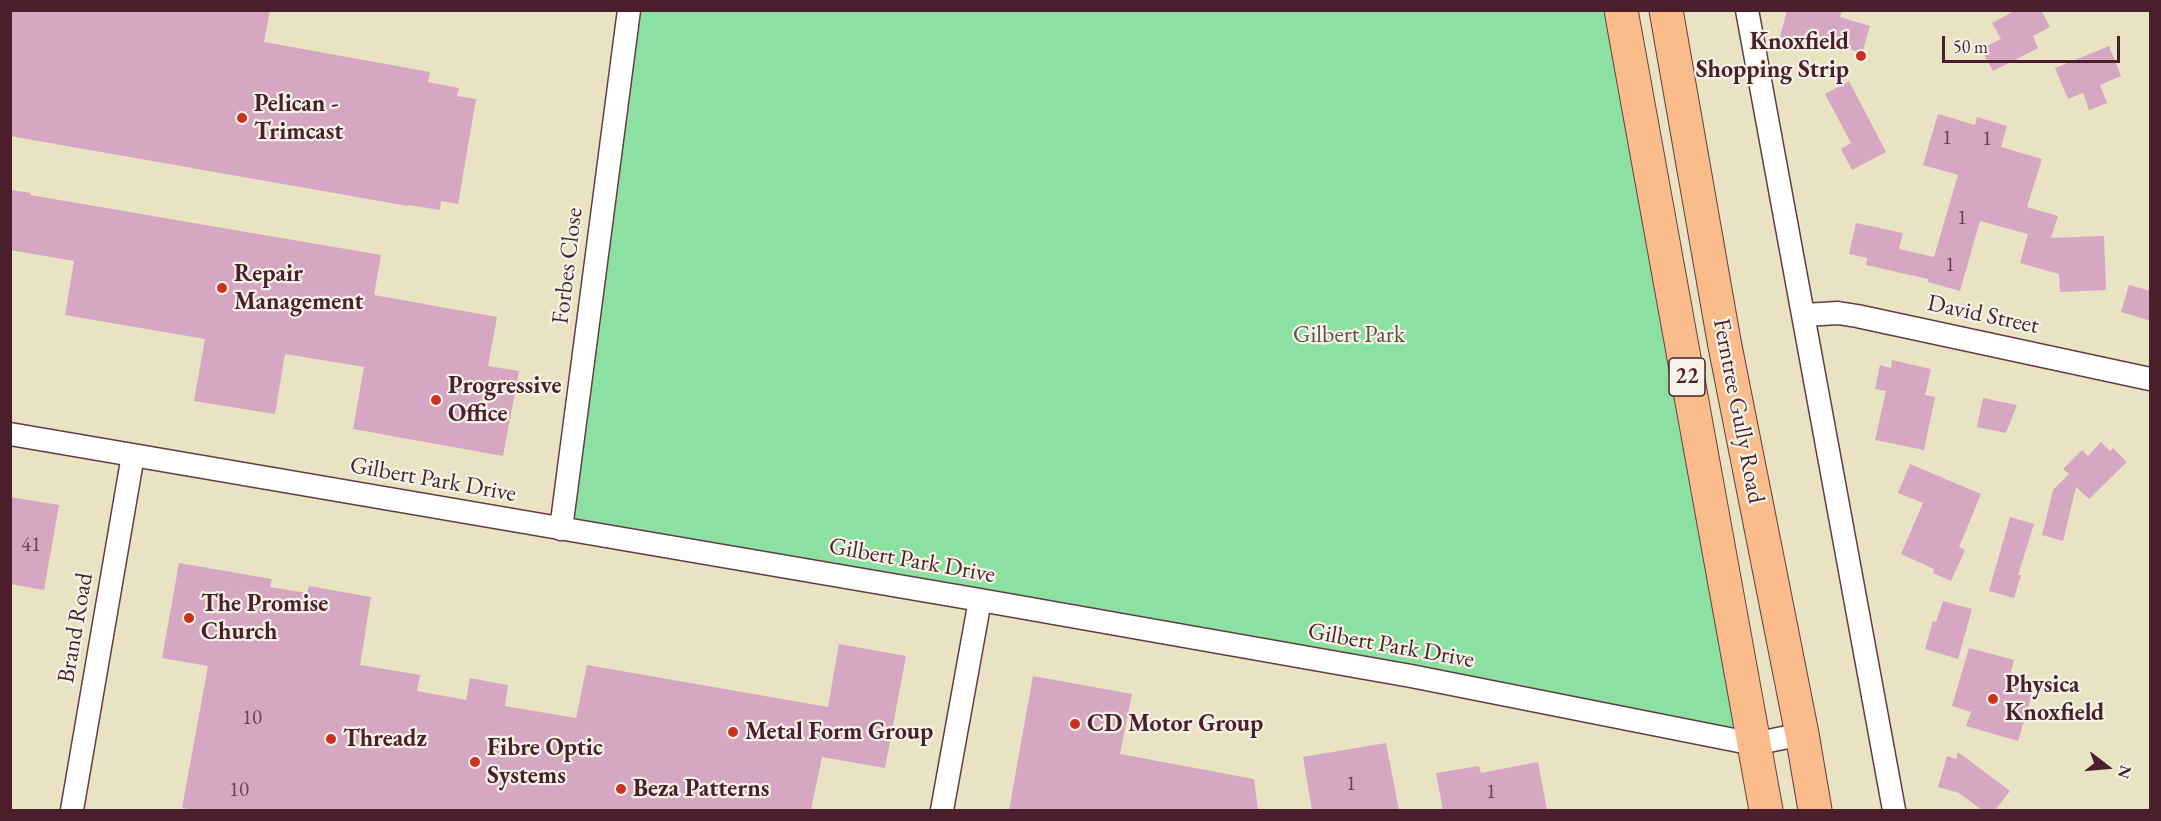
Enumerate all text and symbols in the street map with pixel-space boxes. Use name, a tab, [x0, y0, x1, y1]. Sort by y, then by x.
scale bar	[1945, 24, 2124, 62]
place label: Knoxfield Shopping Strip	[1696, 28, 1849, 84]
text: 50 m	[1953, 35, 1988, 58]
marker: Knoxfield Shopping Strip	[1854, 49, 1868, 63]
place label: Pelican - Trimcast	[254, 90, 343, 146]
marker: Pelican - Trimcast	[235, 111, 249, 125]
house number: 1	[1942, 125, 1952, 151]
house number: 1	[1982, 126, 1992, 152]
house number: 1	[1957, 205, 1967, 231]
street label: Forbes Close	[547, 206, 589, 326]
house number: 1	[1945, 252, 1955, 278]
place label: Repair Management	[234, 260, 364, 316]
marker: Repair Management	[215, 281, 229, 295]
street label: David Street	[1925, 289, 2041, 341]
street label: Ferntree Gully Road	[1706, 316, 1770, 506]
park label: Gilbert Park	[1293, 321, 1405, 349]
road number: 22	[1669, 358, 1705, 396]
place label: Progressive Office	[448, 372, 561, 428]
marker: Progressive Office	[429, 393, 443, 407]
street label: Gilbert Park Drive	[348, 451, 518, 509]
house number: 41	[21, 532, 41, 558]
street label: Gilbert Park Drive	[827, 532, 997, 590]
street label: Brand Road	[52, 571, 100, 685]
place label: The Promise Church	[201, 590, 328, 646]
marker: The Promise Church	[182, 611, 196, 625]
street label: Gilbert Park Drive	[1306, 617, 1476, 675]
place label: Physica Knoxfield	[2005, 671, 2104, 727]
marker: Physica Knoxfield	[1986, 692, 2000, 706]
house number: 10	[242, 705, 262, 731]
place label: CD Motor Group	[1087, 710, 1263, 738]
marker: CD Motor Group	[1068, 717, 1082, 731]
place label: Metal Form Group	[745, 718, 933, 746]
place label: Threadz	[343, 725, 427, 753]
marker: Metal Form Group	[726, 725, 740, 739]
marker: Threadz	[324, 732, 338, 746]
place label: Fibre Optic Systems	[487, 734, 603, 790]
north arrow	[2077, 737, 2137, 797]
marker: Fibre Optic Systems	[468, 755, 482, 769]
text: N	[2113, 763, 2137, 781]
house number: 1	[1346, 771, 1356, 797]
place label: Beza Patterns	[633, 775, 769, 803]
house number: 10	[229, 777, 249, 803]
house number: 1	[1486, 779, 1496, 805]
marker: Beza Patterns	[614, 782, 628, 796]

